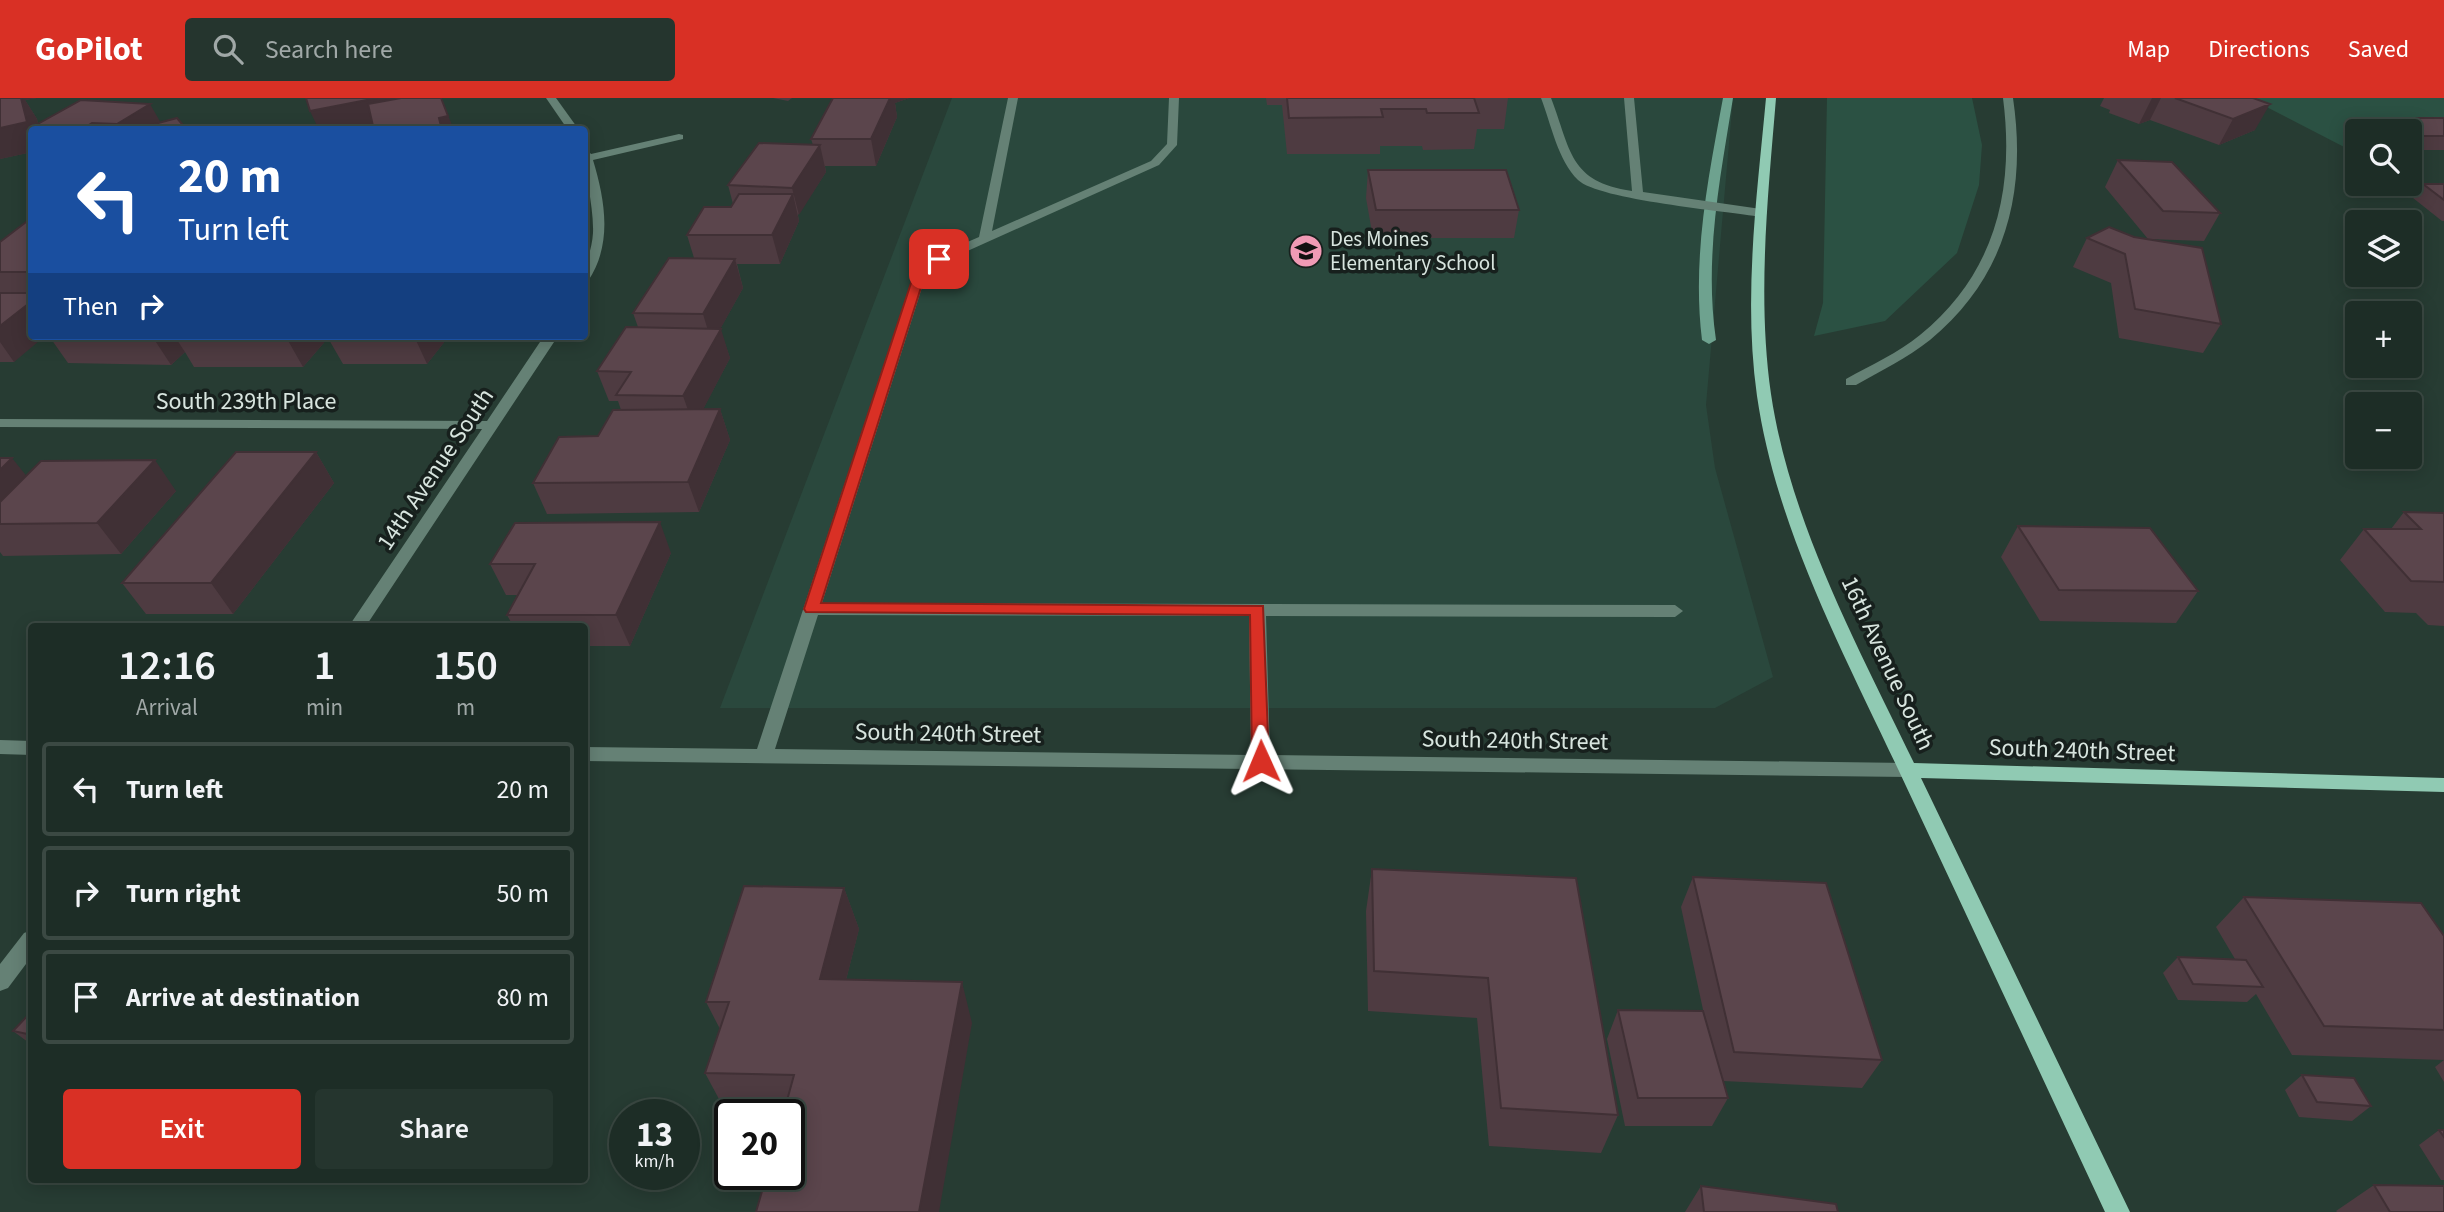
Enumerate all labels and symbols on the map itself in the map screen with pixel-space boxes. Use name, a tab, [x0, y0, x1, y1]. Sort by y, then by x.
place label: Des Moines Elementary School	[1330, 224, 1496, 278]
pin	[909, 229, 969, 289]
school or university icon: Des Moines Elementary School	[1287, 232, 1325, 270]
street label: 14th Avenue South	[368, 381, 503, 557]
street label: South 239th Place	[156, 384, 336, 419]
street label: 16th Avenue South	[1832, 570, 1943, 756]
street label: South 240th Street	[854, 714, 1042, 753]
street label: South 240th Street	[1421, 721, 1609, 760]
position arrow	[1224, 724, 1298, 798]
street label: South 240th Street	[1988, 730, 2176, 771]
speed limit sign: 20	[714, 1099, 805, 1190]

